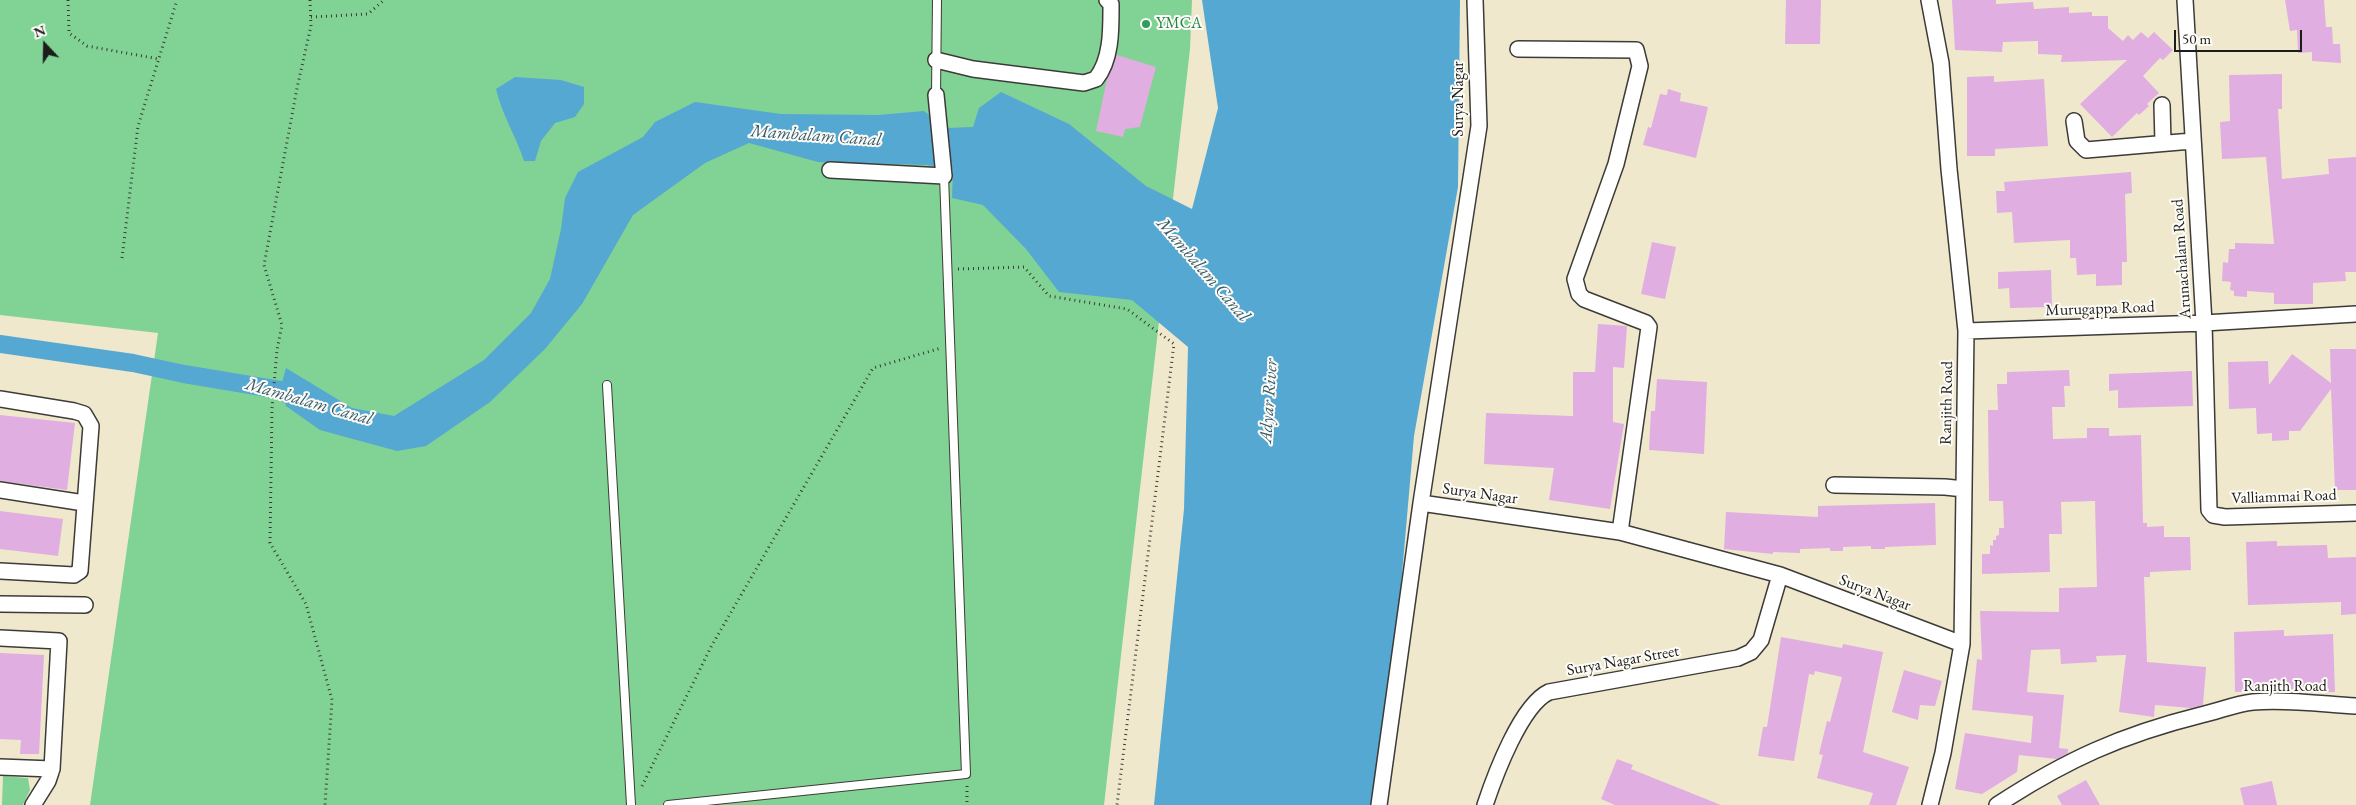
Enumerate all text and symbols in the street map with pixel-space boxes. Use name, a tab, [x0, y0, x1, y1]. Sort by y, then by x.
place label: YMCA	[1156, 14, 1202, 34]
marker: YMCA	[1140, 18, 1152, 30]
north arrow	[20, 20, 70, 70]
scale bar	[2176, 20, 2304, 52]
text: N	[31, 21, 48, 41]
text: 50 m	[2182, 29, 2211, 48]
street label: Surya Nagar	[1449, 61, 1469, 137]
water label: Mambalam Canal	[750, 121, 882, 151]
street label: Arunachalam Road	[2168, 198, 2196, 320]
water label: Mambalam Canal	[1152, 213, 1254, 327]
street label: Murugappa Road	[2045, 297, 2155, 321]
water label: Adyar River	[1255, 358, 1283, 444]
street label: Ranjith Road	[1937, 361, 1957, 445]
water label: Mambalam Canal	[243, 374, 375, 430]
street label: Surya Nagar	[1441, 479, 1519, 509]
street label: Valliammai Road	[2231, 486, 2337, 508]
street label: Surya Nagar	[1836, 571, 1914, 615]
street label: Surya Nagar Street	[1565, 642, 1681, 680]
street label: Ranjith Road	[2243, 677, 2327, 697]

